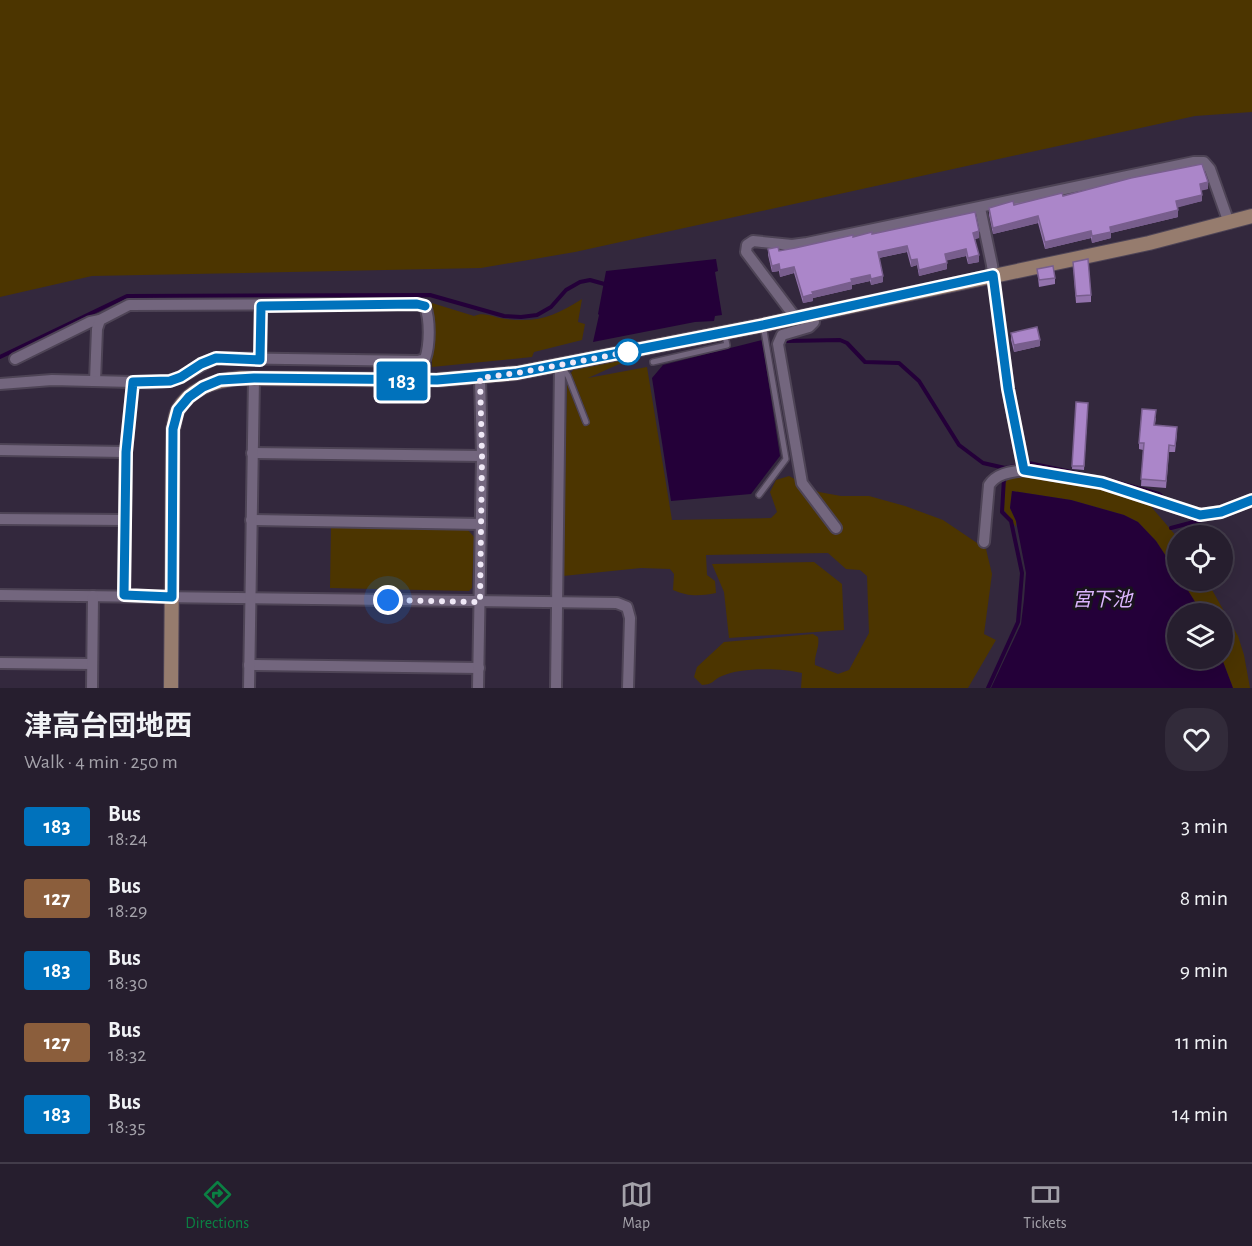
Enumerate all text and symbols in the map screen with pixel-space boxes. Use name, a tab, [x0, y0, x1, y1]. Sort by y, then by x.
unlabelled marker	[615, 339, 641, 365]
line badge: 183	[368, 362, 436, 400]
text: 183	[389, 371, 415, 392]
map controls	[1167, 525, 1233, 669]
button: locate	[1167, 525, 1233, 591]
your location	[373, 585, 403, 615]
water label: 宮下池	[1072, 589, 1134, 610]
button: layers	[1167, 603, 1233, 669]
button: heart	[1165, 708, 1228, 771]
text: 津高台団地西	[24, 713, 192, 741]
text: Walk · 4 min · 250 m	[24, 752, 178, 772]
text: Bus	[108, 803, 141, 825]
text: 3 min	[1181, 815, 1228, 837]
text: 183	[44, 816, 70, 837]
text: 18:24	[108, 829, 148, 849]
text: Bus	[108, 875, 141, 897]
text: 8 min	[1180, 887, 1228, 909]
text: 127	[44, 888, 70, 909]
text: 18:29	[108, 901, 147, 921]
text: Bus	[108, 947, 141, 969]
text: 9 min	[1180, 959, 1228, 981]
text: 183	[44, 960, 70, 981]
text: 18:30	[108, 973, 148, 993]
text: Bus	[108, 1019, 141, 1041]
text: 11 min	[1175, 1031, 1228, 1053]
text: 127	[44, 1032, 70, 1053]
text: 18:32	[108, 1045, 146, 1065]
text: Bus	[108, 1091, 141, 1113]
text: 14 min	[1172, 1103, 1228, 1125]
text: 183	[44, 1104, 70, 1125]
text: 18:35	[108, 1117, 146, 1137]
tab: Directions	[185, 1178, 249, 1233]
tab: Map	[620, 1178, 653, 1233]
tab: Tickets	[1023, 1178, 1067, 1233]

